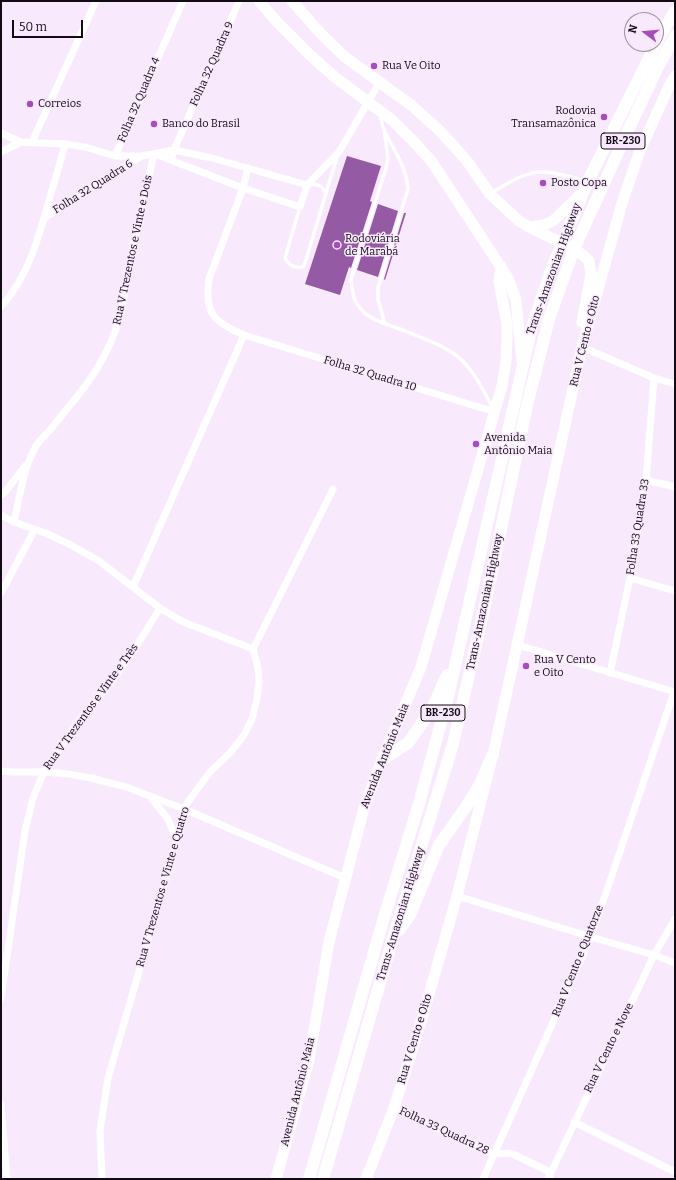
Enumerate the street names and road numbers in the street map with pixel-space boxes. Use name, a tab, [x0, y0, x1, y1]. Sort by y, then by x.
street label: Folha 32 Quadra 9	[187, 20, 237, 108]
street label: Folha 32 Quadra 4	[115, 55, 163, 145]
road number: BR-230	[601, 133, 645, 149]
street label: Folha 32 Quadra 6	[51, 157, 135, 217]
street label: Rua V Trezentos e Vinte e Dois	[111, 174, 155, 326]
street label: Trans-Amazonian Highway	[524, 201, 584, 337]
street label: Rua V Cento e Oito	[567, 294, 603, 388]
street label: Folha 32 Quadra 10	[322, 354, 418, 394]
street label: Folha 33 Quadra 33	[624, 478, 652, 576]
street label: Trans-Amazonian Highway	[464, 532, 506, 672]
street label: Rua V Trezentos e Vinte e Três	[41, 641, 141, 773]
street label: Avenida Antônio Maia	[358, 702, 412, 810]
road number: BR-230	[421, 705, 465, 721]
street label: Rua V Trezentos e Vinte e Quatro	[134, 805, 192, 969]
street label: Trans-Amazonian Highway	[374, 845, 428, 983]
street label: Rua V Cento e Quatorze	[549, 903, 607, 1019]
street label: Rua V Cento e Oito	[395, 992, 435, 1086]
street label: Rua V Cento e Nove	[581, 1001, 637, 1095]
street label: Avenida Antônio Maia	[278, 1036, 318, 1148]
street label: Folha 33 Quadra 28	[397, 1104, 491, 1158]

